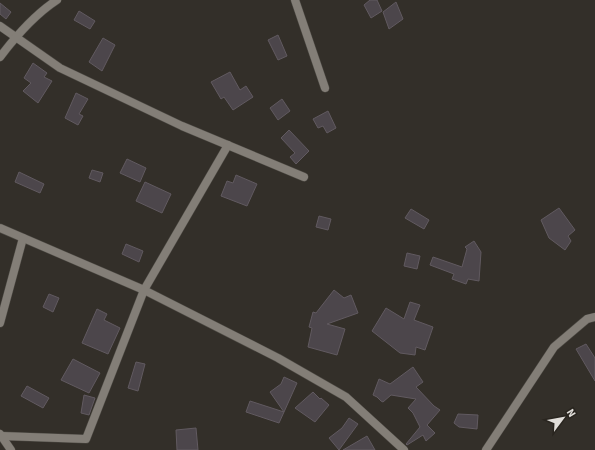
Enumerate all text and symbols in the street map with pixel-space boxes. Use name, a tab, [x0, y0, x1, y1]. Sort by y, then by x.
north arrow	[543, 398, 583, 438]
text: N	[563, 406, 579, 420]

